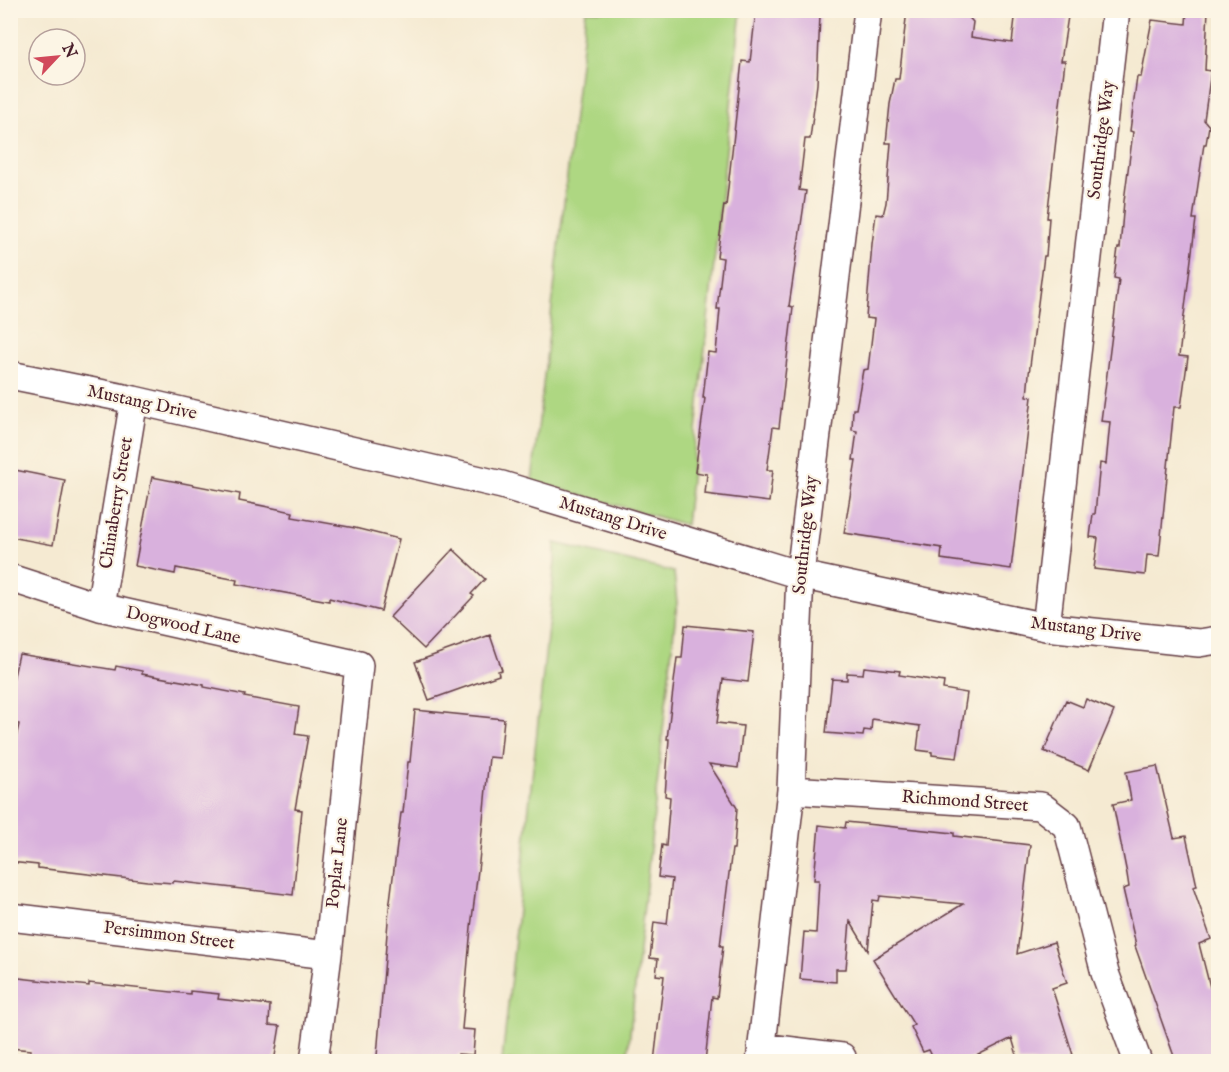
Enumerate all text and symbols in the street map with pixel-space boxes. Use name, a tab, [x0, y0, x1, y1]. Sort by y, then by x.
north arrow	[27, 27, 87, 87]
text: N	[56, 40, 81, 62]
street label: Southridge Way	[1083, 79, 1121, 201]
street label: Mustang Drive	[85, 380, 199, 426]
street label: Chinaberry Street	[95, 435, 139, 571]
street label: Southridge Way	[788, 474, 824, 596]
street label: Mustang Drive	[556, 492, 670, 546]
street label: Dogwood Lane	[123, 602, 243, 650]
street label: Mustang Drive	[1029, 612, 1143, 648]
street label: Richmond Street	[901, 786, 1029, 818]
street label: Poplar Lane	[322, 816, 354, 910]
street label: Persimmon Street	[102, 917, 236, 955]

